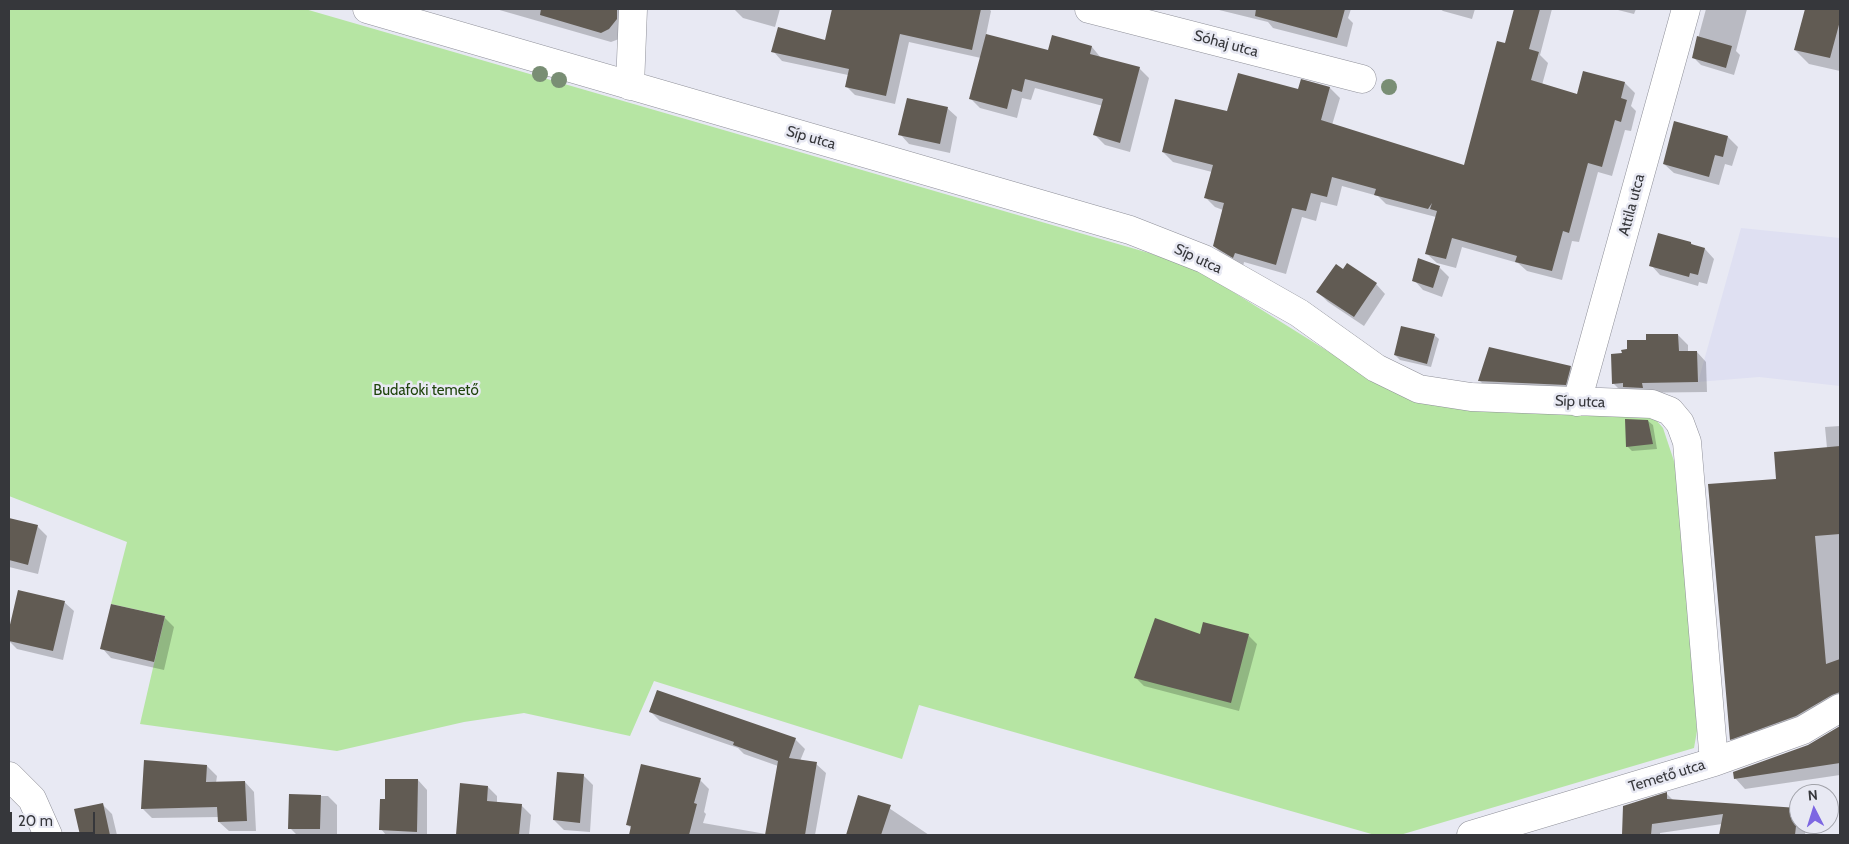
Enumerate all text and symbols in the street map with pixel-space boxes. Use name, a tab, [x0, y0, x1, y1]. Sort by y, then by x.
street label: Sóhaj utca	[1192, 27, 1260, 61]
street label: Síp utca	[784, 122, 838, 154]
street label: Attila utca	[1615, 172, 1649, 238]
street label: Síp utca	[1171, 240, 1225, 278]
park label: Budafoki temető	[373, 382, 479, 400]
street label: Síp utca	[1554, 392, 1606, 412]
street label: Temető utca	[1627, 756, 1707, 796]
north arrow	[1789, 784, 1839, 834]
text: N	[1807, 786, 1818, 804]
scale bar	[12, 802, 98, 834]
text: 20 m	[18, 812, 53, 830]

